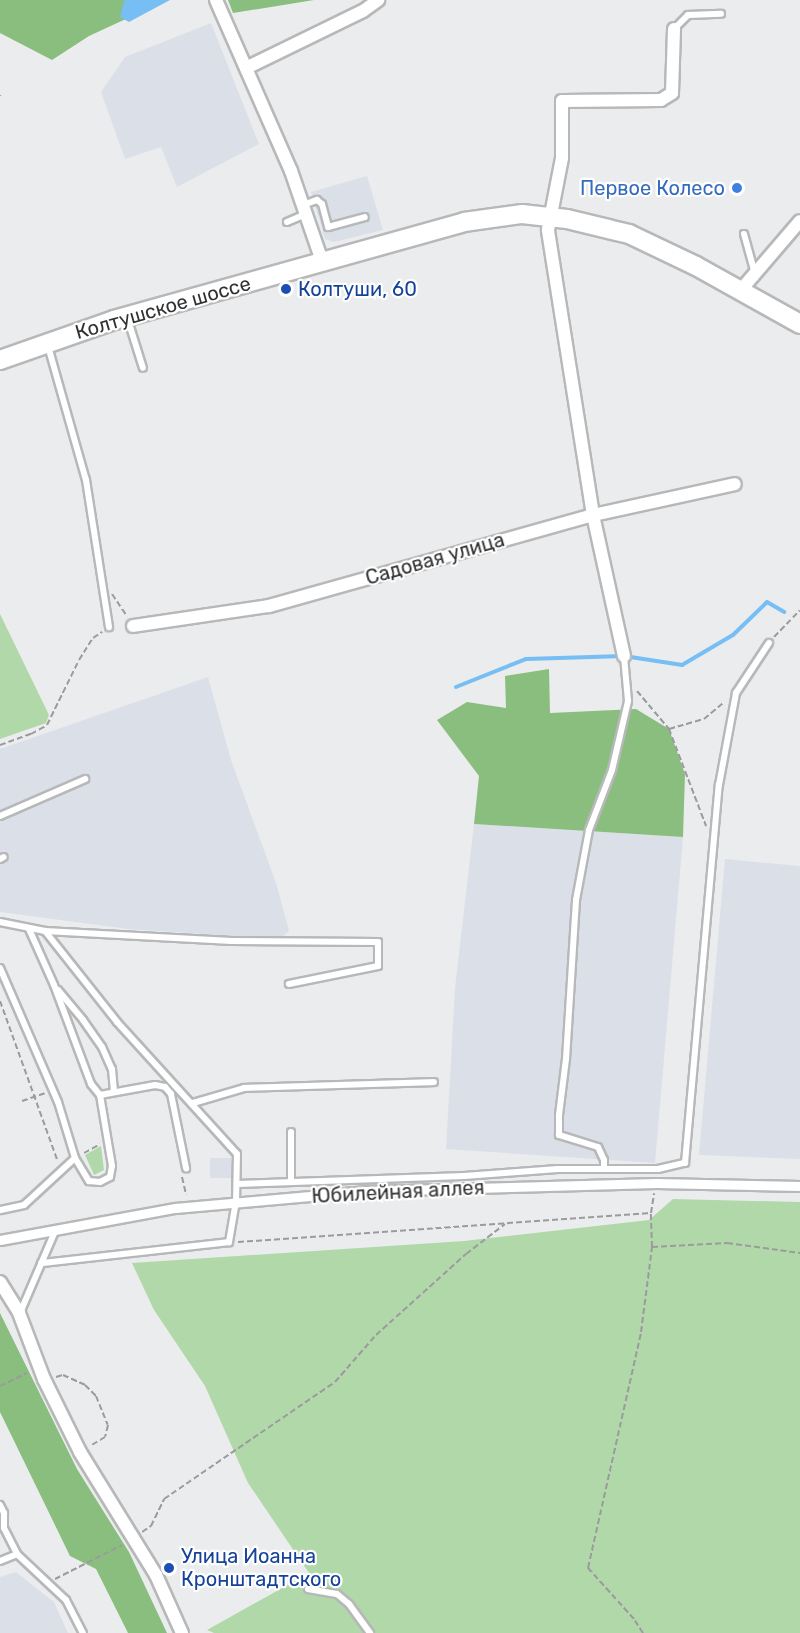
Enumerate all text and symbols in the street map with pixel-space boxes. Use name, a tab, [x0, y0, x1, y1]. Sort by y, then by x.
place label: Первое Колесо	[580, 176, 725, 200]
marker: Первое Колесо	[730, 181, 744, 195]
street label: Колтушское шоссе	[73, 271, 253, 345]
place label: Колтуши, 60	[298, 277, 417, 301]
marker: Колтуши, 60	[279, 282, 293, 296]
street label: Садовая улица	[363, 528, 507, 590]
street label: Юбилейная аллея	[311, 1175, 485, 1209]
place label: Улица Иоанна Кронштадтского	[181, 1544, 341, 1591]
marker: Улица Иоанна Кронштадтского	[162, 1561, 176, 1575]

